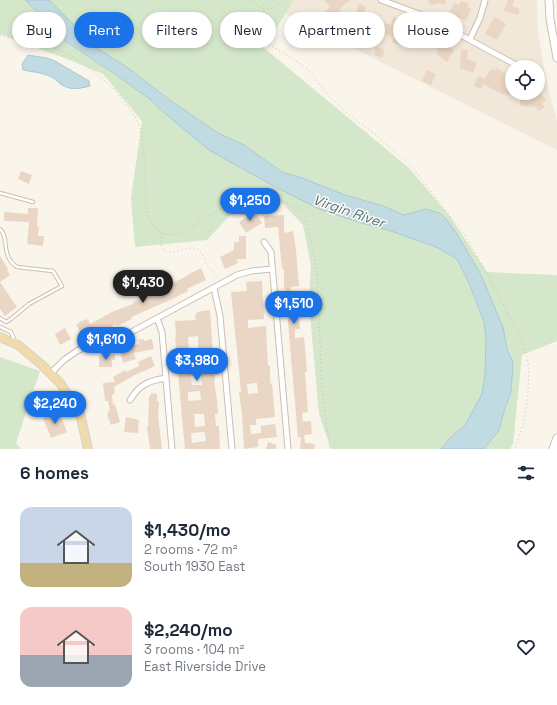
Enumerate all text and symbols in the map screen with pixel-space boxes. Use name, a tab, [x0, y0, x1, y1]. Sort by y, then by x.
chip: Buy	[12, 12, 66, 48]
chip: Rent	[74, 12, 134, 48]
chip: Filters	[142, 12, 212, 48]
chip: New	[220, 12, 276, 48]
chip: Apartment	[284, 12, 385, 48]
chip: House	[393, 12, 463, 48]
map controls	[505, 60, 545, 100]
button: locate	[505, 60, 545, 100]
pin: $1,250	[217, 188, 283, 222]
water label: Virgin River	[311, 190, 389, 232]
text: $1,250	[229, 192, 271, 209]
pin: $1,430	[110, 270, 176, 304]
text: $1,430	[122, 274, 164, 291]
pin: $1,510	[261, 291, 327, 325]
text: $1,510	[274, 295, 314, 312]
pin: $1,610	[73, 327, 139, 361]
text: $1,610	[86, 331, 126, 348]
pin: $3,980	[164, 348, 230, 382]
text: $3,980	[175, 352, 219, 369]
pin: $2,240	[22, 391, 88, 425]
text: $2,240	[33, 395, 77, 412]
text: 6 homes	[20, 462, 89, 484]
icon: filters	[515, 462, 537, 484]
text: $1,430/mo	[144, 519, 231, 541]
icon: home	[52, 523, 100, 571]
icon: heart	[515, 536, 537, 558]
text: 2 rooms · 72 m²	[144, 541, 237, 558]
text: South 1930 East	[144, 558, 246, 575]
text: $2,240/mo	[144, 619, 233, 641]
icon: home	[52, 623, 100, 671]
icon: heart	[515, 636, 537, 658]
text: 3 rooms · 104 m²	[144, 641, 244, 658]
text: East Riverside Drive	[144, 658, 266, 675]

